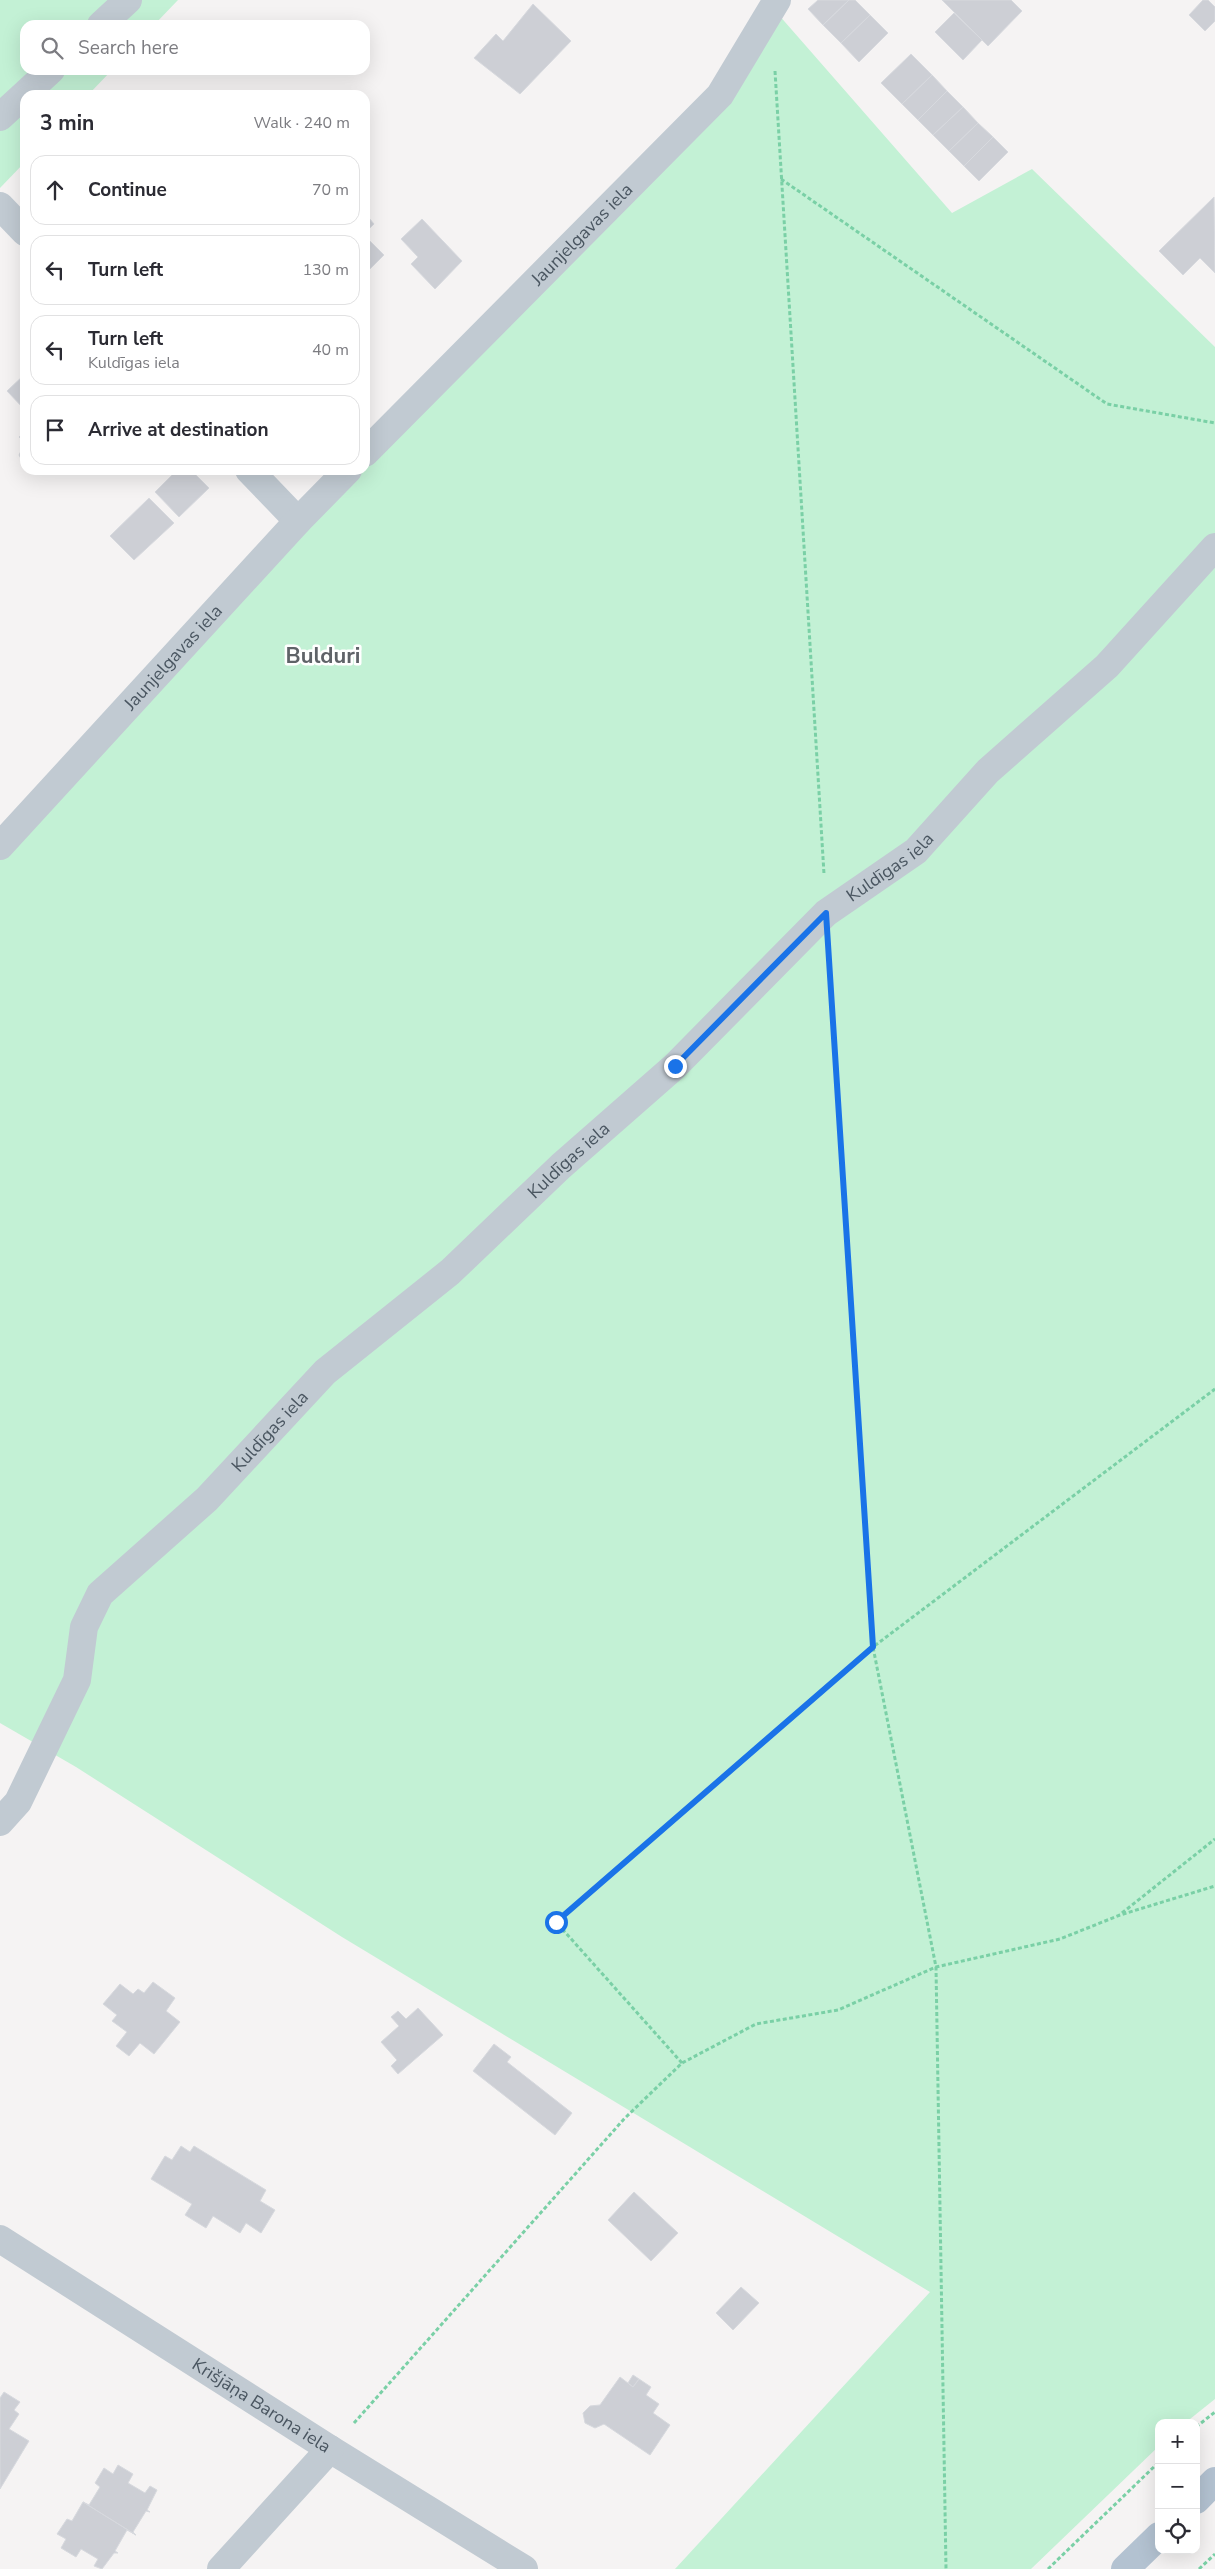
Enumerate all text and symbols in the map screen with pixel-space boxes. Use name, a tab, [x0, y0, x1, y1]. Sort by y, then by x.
search box	[20, 20, 370, 75]
icon: search	[38, 34, 66, 62]
text: Search here	[78, 35, 179, 61]
text: 3 min	[40, 109, 94, 137]
text: Walk · 240 m	[254, 112, 350, 134]
icon: ahead	[41, 176, 69, 204]
text: Continue	[88, 177, 167, 203]
street label: Jaunjelgavas iela	[525, 178, 638, 292]
text: 70 m	[312, 179, 349, 201]
icon: left	[41, 256, 69, 284]
text: Turn left	[88, 257, 163, 283]
text: 130 m	[302, 259, 349, 281]
text: Turn left	[88, 326, 163, 352]
icon: left	[41, 336, 69, 364]
text: 40 m	[312, 339, 349, 361]
text: Kuldīgas iela	[88, 352, 180, 374]
icon: arrive	[41, 416, 69, 444]
text: Arrive at destination	[88, 417, 269, 443]
street label: Jaunjelgavas iela	[118, 599, 228, 716]
district label: Bulduri	[286, 641, 360, 671]
street label: Kuldīgas iela	[842, 827, 939, 907]
route end	[664, 1055, 687, 1078]
street label: Kuldīgas iela	[522, 1117, 615, 1204]
street label: Kuldīgas iela	[226, 1385, 314, 1477]
route start	[545, 1911, 568, 1934]
street label: Krišjāņa Barona iela	[188, 2352, 335, 2458]
map controls	[1155, 2419, 1200, 2554]
button: +	[1155, 2419, 1200, 2464]
button: −	[1155, 2464, 1200, 2509]
button: locate	[1155, 2509, 1200, 2554]

